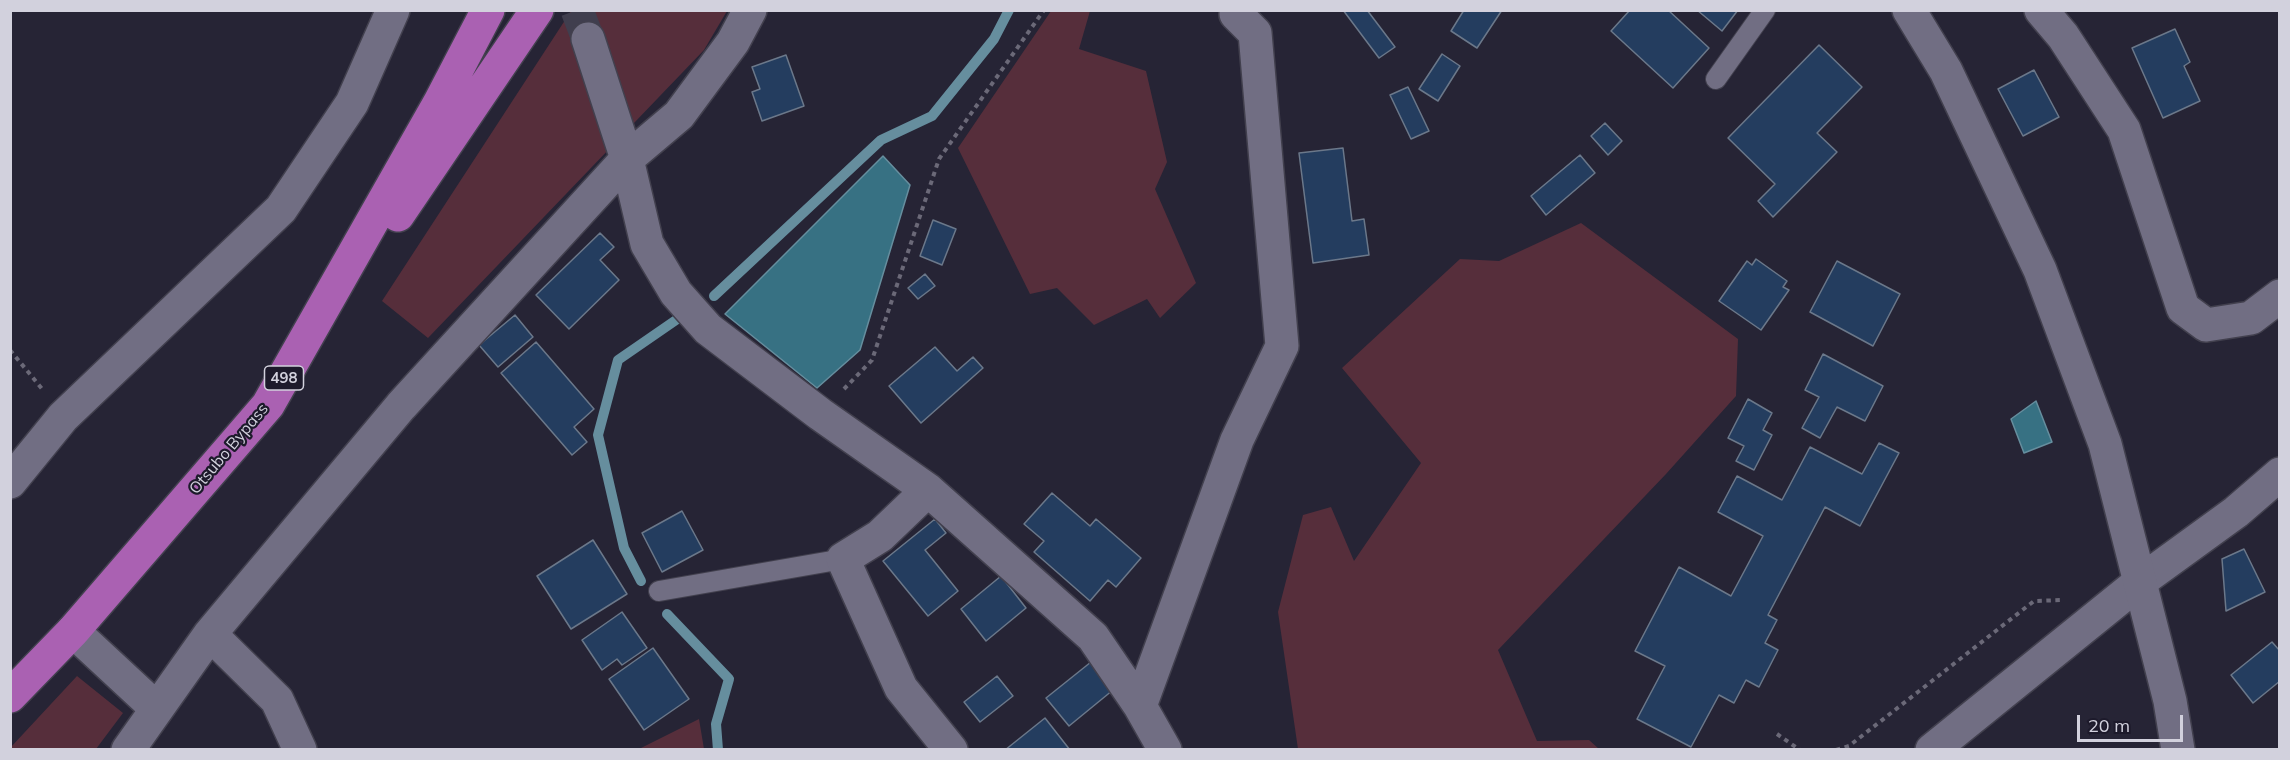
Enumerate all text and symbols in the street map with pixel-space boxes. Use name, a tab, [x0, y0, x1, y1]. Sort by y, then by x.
road number: 498	[264, 366, 304, 390]
street label: Otsubo Bypass	[185, 400, 273, 498]
scale bar	[2080, 703, 2186, 741]
text: 20 m	[2088, 714, 2130, 737]

